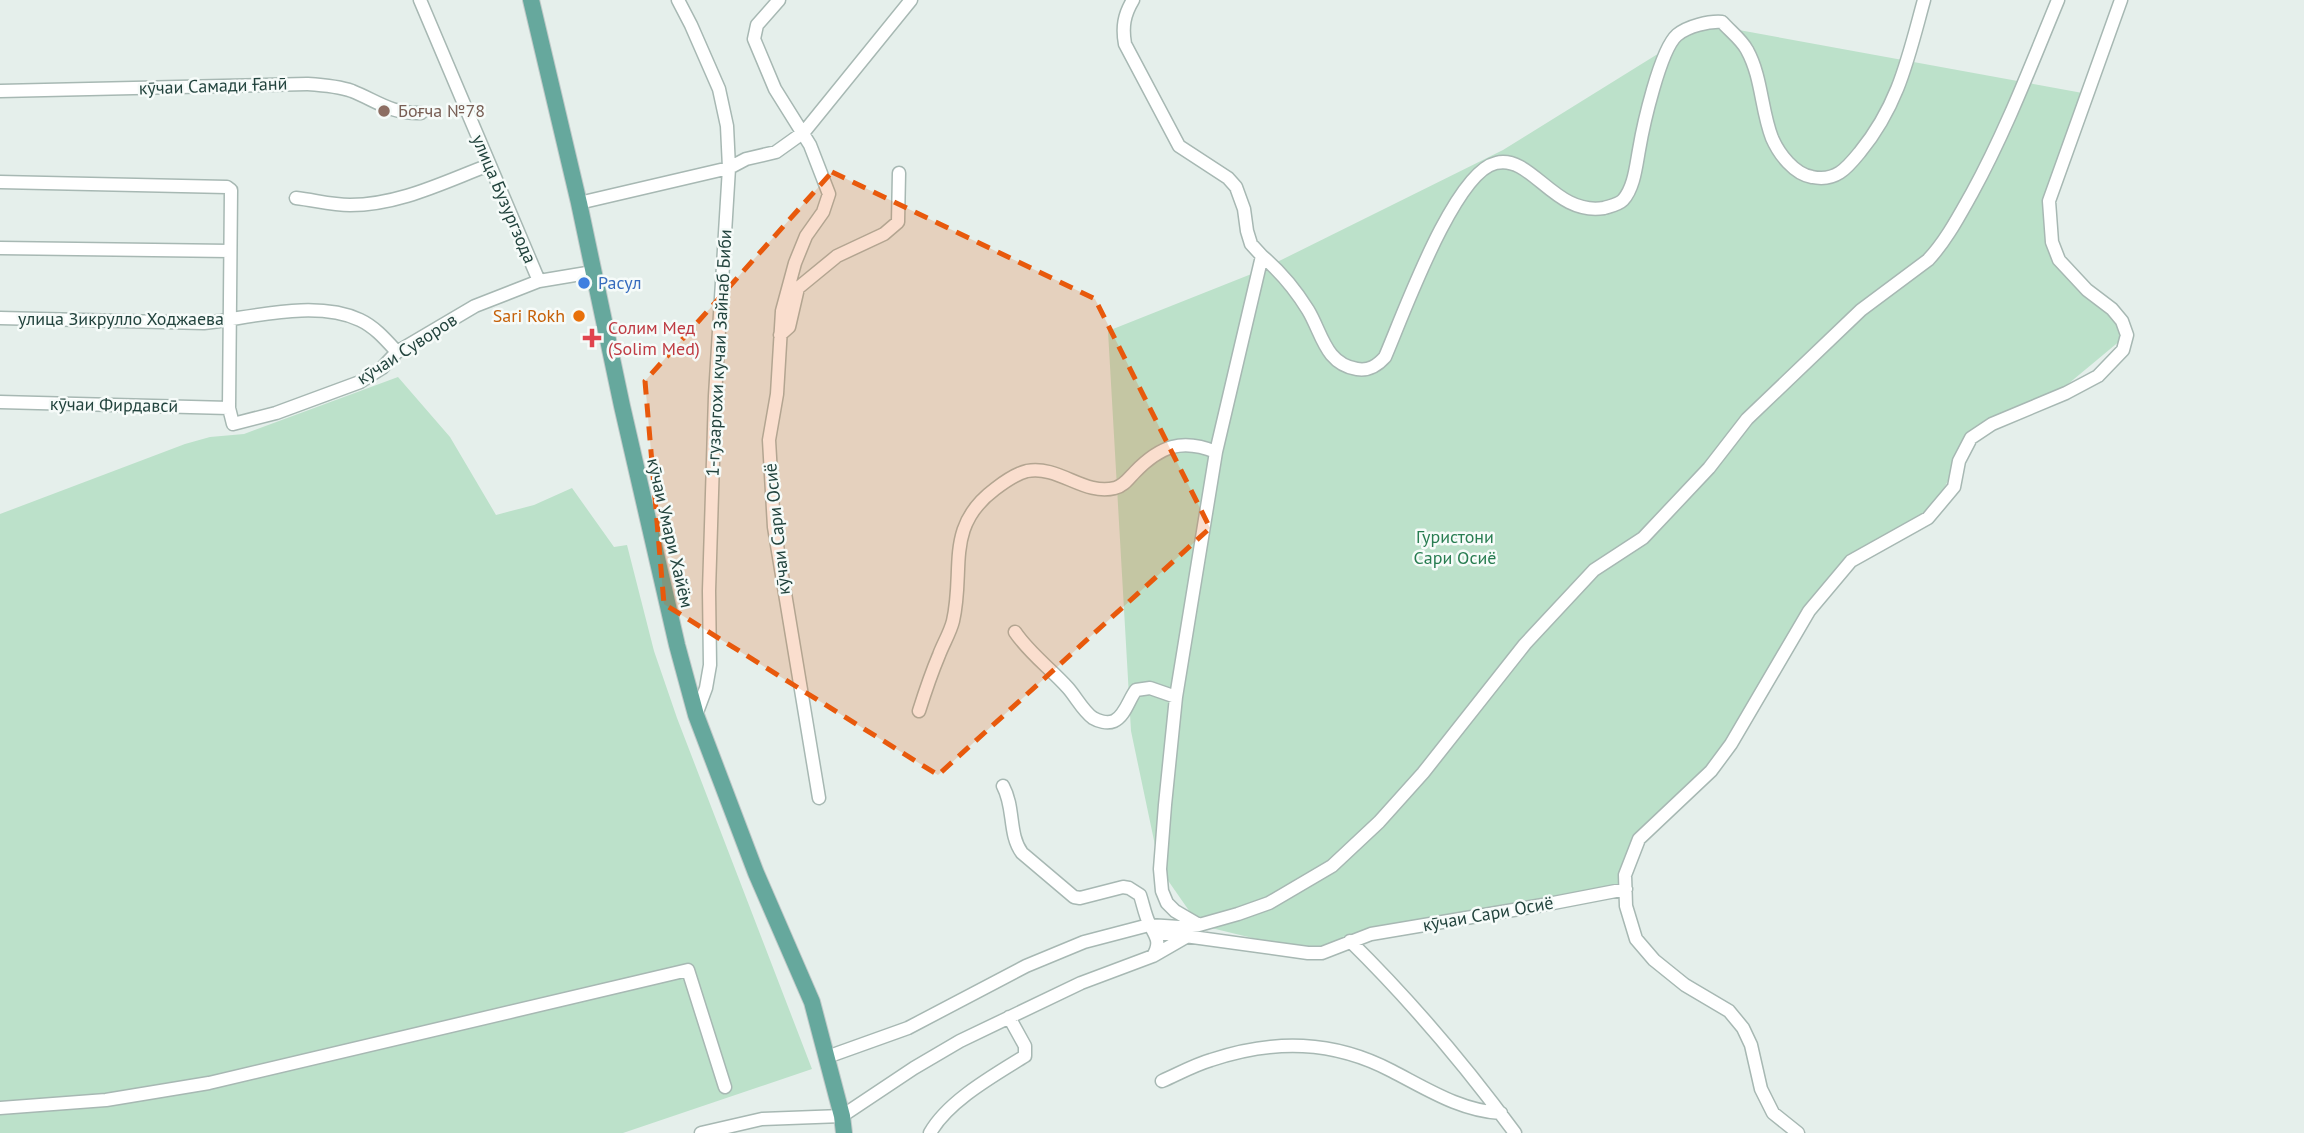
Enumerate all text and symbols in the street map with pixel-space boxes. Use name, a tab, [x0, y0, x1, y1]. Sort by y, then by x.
street label: кӯчаи Самади Ғанӣ	[138, 71, 288, 100]
place label: Боғча №78	[398, 99, 485, 122]
marker: Боғча №78	[376, 103, 392, 119]
street label: улица Бузургзода	[467, 131, 542, 267]
street label: 1-гузаргохи кучаи Зайнаб Биби	[701, 229, 736, 477]
place label: Расул	[598, 271, 641, 294]
marker: Расул	[576, 275, 592, 291]
place label: Sari Rokh	[493, 304, 565, 327]
street label: улица Зикрулло Ходжаева	[18, 307, 224, 330]
street label: кӯчаи Суворов	[352, 308, 461, 390]
marker: Sari Rokh	[571, 308, 587, 324]
place label: Солим Мед (Solim Med)	[608, 316, 700, 360]
marker: Солим Мед (Solim Med)	[582, 328, 602, 348]
street label: кӯчаи Фирдавсӣ	[50, 392, 178, 417]
street label: кӯчаи Умари Хайём	[642, 456, 699, 610]
street label: кӯчаи Сари Осиё	[758, 462, 795, 596]
park label: Гуристони Сари Осиё	[1414, 525, 1496, 569]
street label: кӯчаи Сари Осиё	[1421, 891, 1555, 936]

